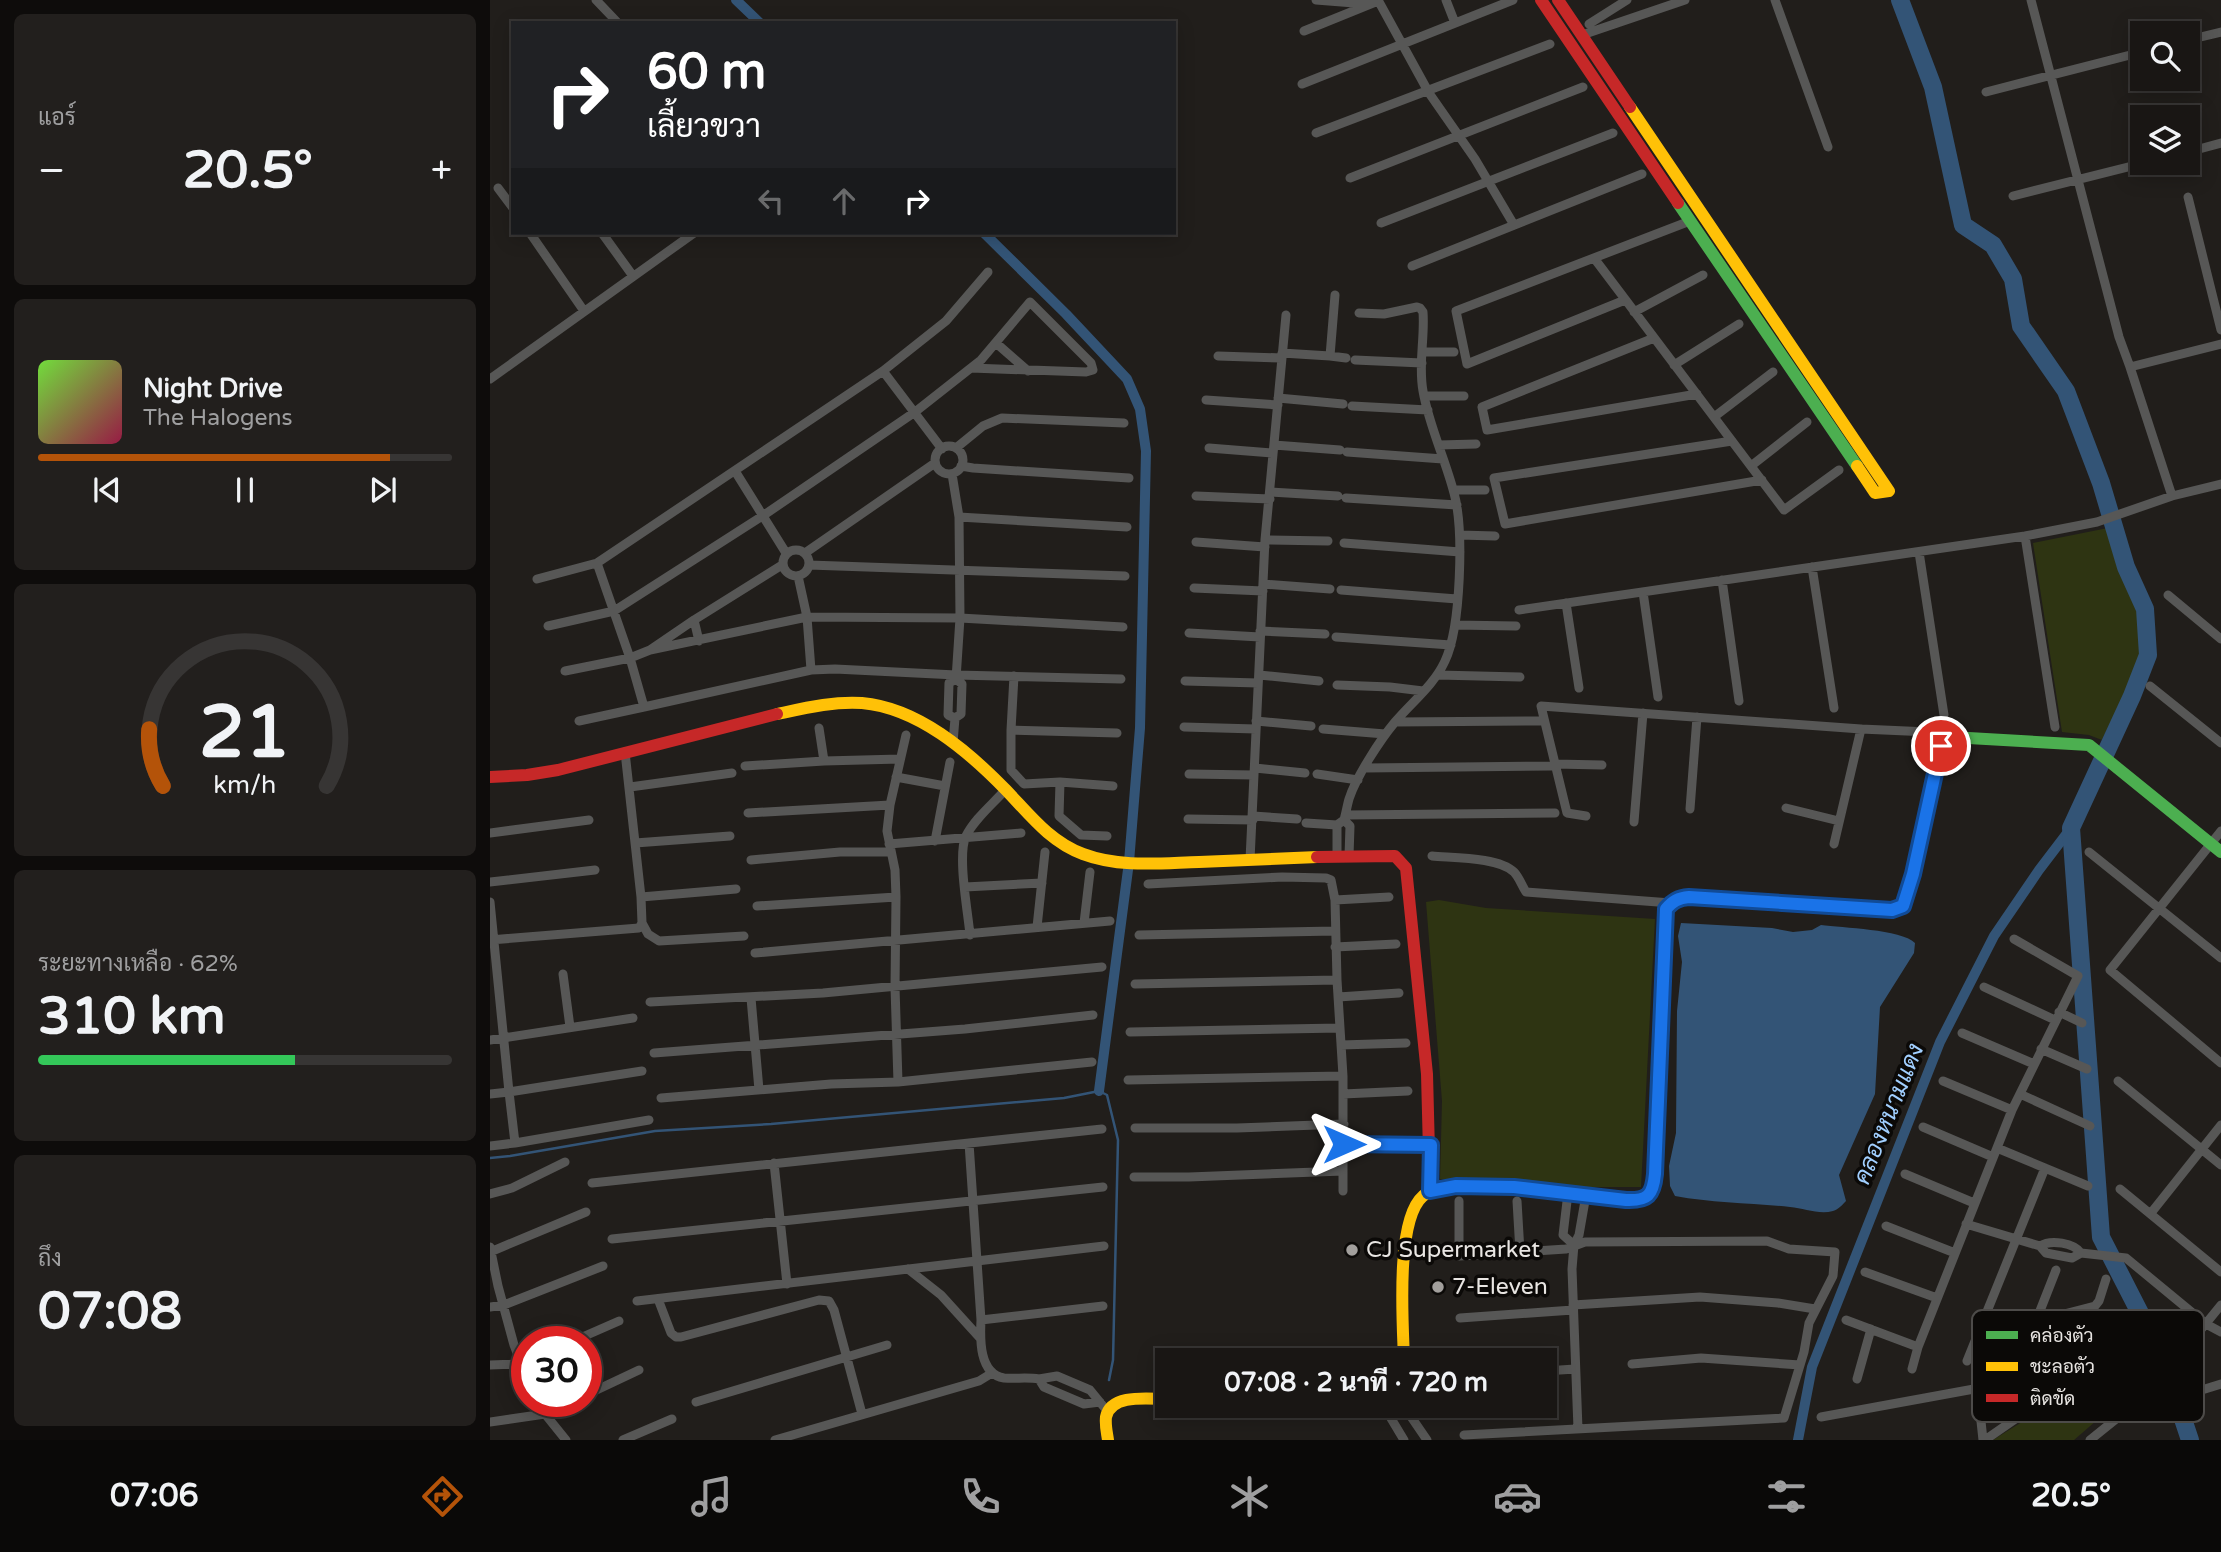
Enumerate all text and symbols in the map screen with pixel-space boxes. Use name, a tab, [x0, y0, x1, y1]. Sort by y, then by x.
map controls	[2130, 21, 2200, 175]
button: search	[2130, 21, 2200, 91]
text: 60 m	[647, 43, 766, 102]
icon: right	[532, 49, 623, 140]
text: แอร์	[38, 104, 76, 132]
button: layers	[2130, 105, 2200, 175]
text: เลี้ยวขวา	[647, 108, 761, 146]
text: 20.5°	[183, 139, 313, 202]
text: −	[38, 148, 65, 194]
text: +	[431, 148, 452, 194]
icon: left	[752, 182, 790, 220]
icon: ahead	[825, 182, 863, 220]
icon: right	[898, 182, 936, 220]
text: Night Drive	[143, 373, 283, 404]
text: The Halogens	[143, 404, 292, 432]
icon: previous	[88, 471, 126, 509]
icon: pause	[226, 471, 264, 509]
icon: next	[364, 471, 402, 509]
text: 21	[199, 689, 291, 777]
pin	[1911, 716, 1971, 776]
icon: arrive	[1922, 727, 1960, 765]
text: km/h	[214, 770, 276, 800]
text: ระยะทางเหลือ · 62%	[38, 950, 238, 978]
text: 310 km	[38, 985, 226, 1048]
water label: คลองหนามแดง	[1848, 1039, 1930, 1189]
position arrow	[1307, 1107, 1381, 1181]
place label: CJ Supermarket	[1366, 1236, 1540, 1264]
marker: CJ Supermarket	[1344, 1242, 1360, 1258]
text: ถึง	[38, 1245, 62, 1273]
place label: 7-Eleven	[1452, 1273, 1548, 1301]
marker: 7-Eleven	[1430, 1279, 1446, 1295]
text: 07:08	[38, 1280, 182, 1343]
legend	[1972, 1310, 2204, 1422]
text: คล่องตัว	[2030, 1324, 2094, 1347]
speed limit sign: 30	[511, 1326, 602, 1417]
text: ชะลอตัว	[2030, 1356, 2095, 1378]
text: 07:08 · 2 นาที · 720 m	[1224, 1367, 1488, 1398]
text: ติดขัด	[2030, 1388, 2075, 1410]
icon: directions	[418, 1472, 467, 1521]
icon: music	[687, 1472, 736, 1521]
icon: phone	[956, 1472, 1005, 1521]
icon: climate	[1225, 1472, 1274, 1521]
icon: car	[1493, 1472, 1542, 1521]
icon: filters	[1762, 1472, 1811, 1521]
text: 07:06	[110, 1477, 199, 1515]
text: 20.5°	[2031, 1477, 2111, 1515]

